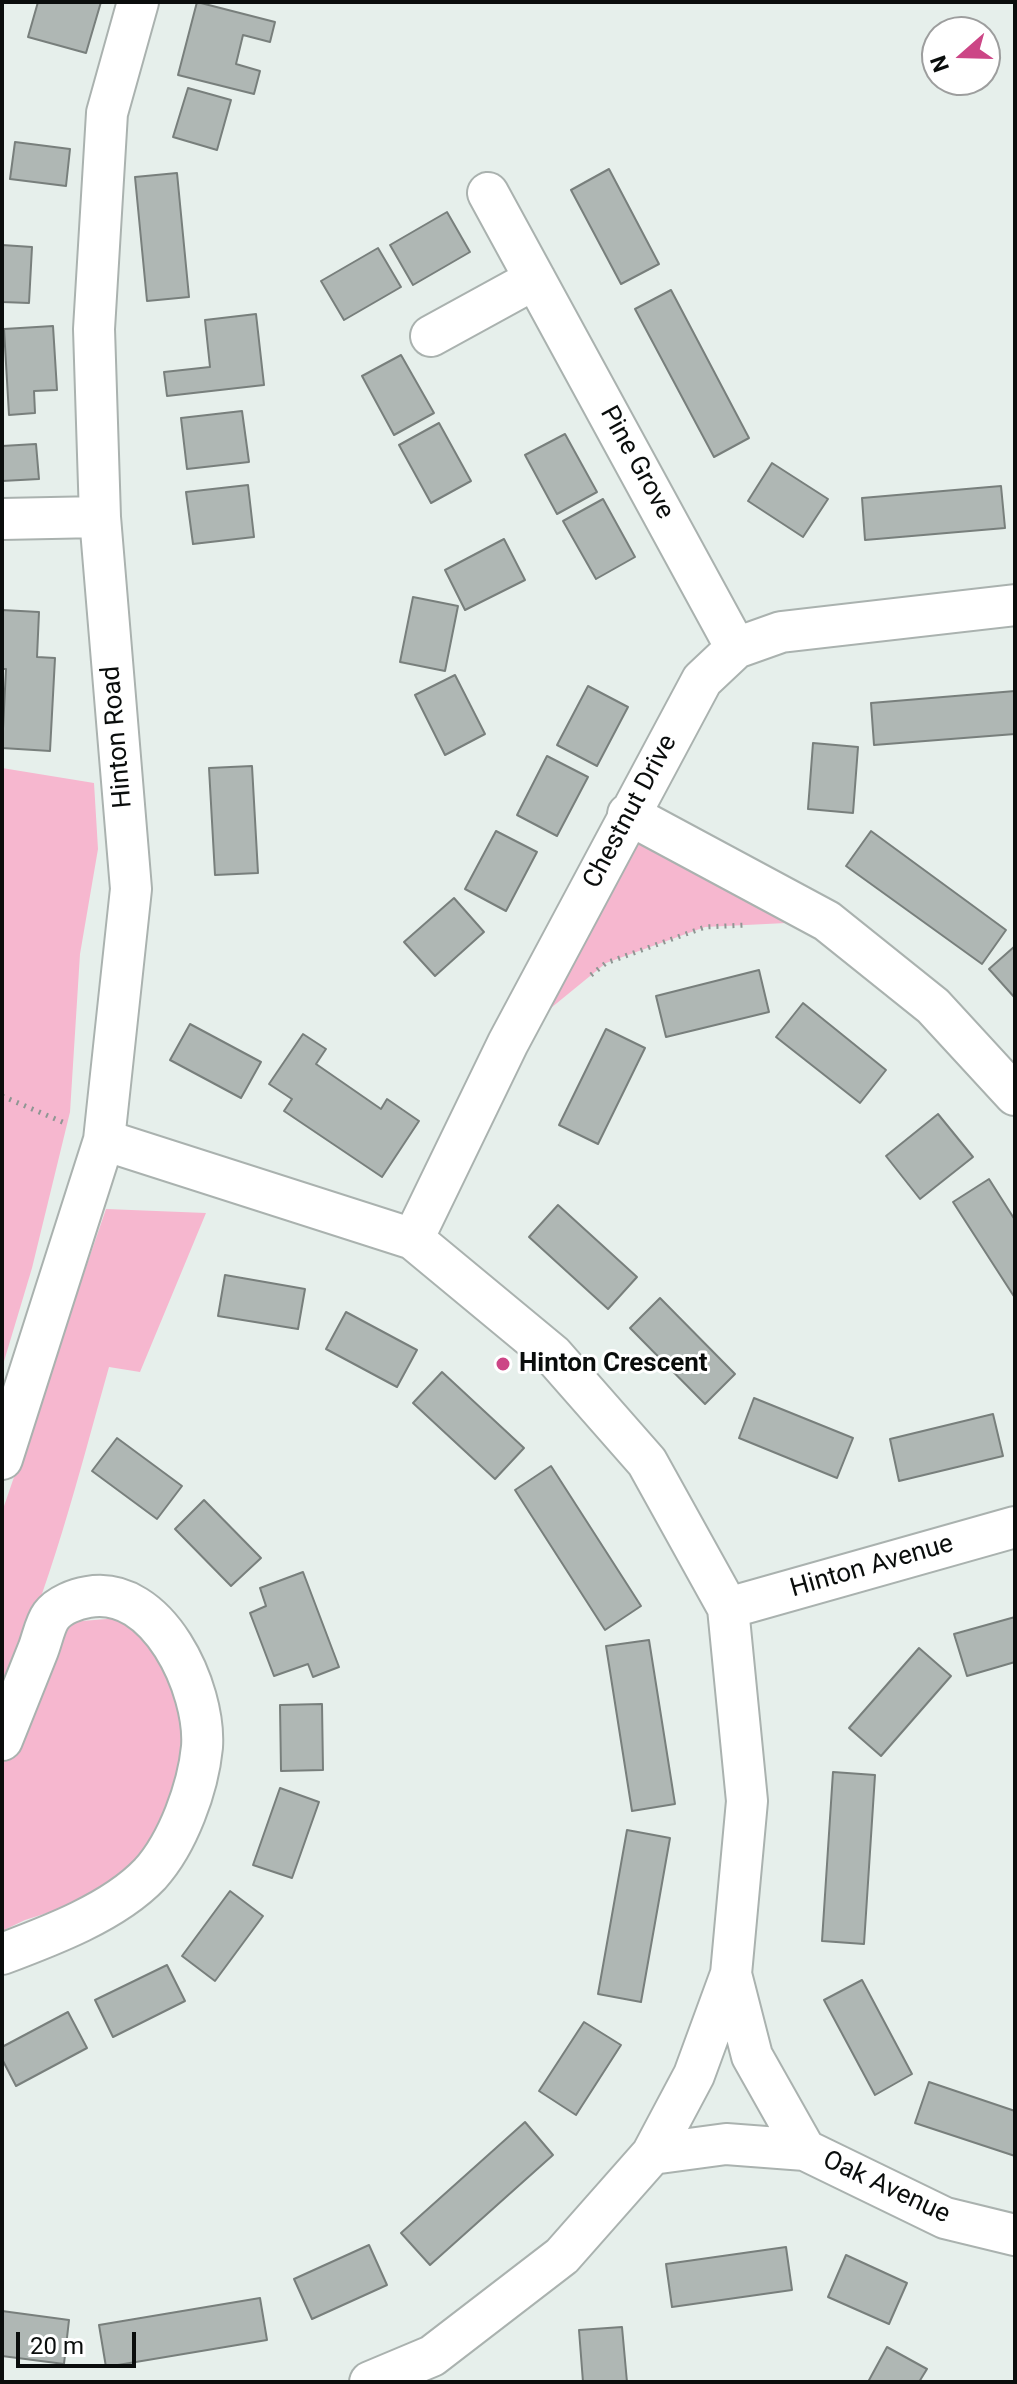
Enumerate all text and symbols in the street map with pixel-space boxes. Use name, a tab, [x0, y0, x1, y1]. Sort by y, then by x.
north arrow	[921, 16, 1001, 96]
text: N	[925, 52, 954, 75]
street label: Pine Grove	[592, 401, 680, 525]
street label: Hinton Road	[96, 665, 140, 809]
street label: Chestnut Drive	[578, 730, 684, 894]
place label: Hinton Crescent	[519, 1348, 708, 1380]
marker: Hinton Crescent	[494, 1355, 512, 1373]
street label: Hinton Avenue	[787, 1529, 957, 1605]
street label: Oak Avenue	[817, 2145, 955, 2231]
scale bar	[20, 2316, 140, 2366]
text: 20 m	[30, 2332, 84, 2360]

